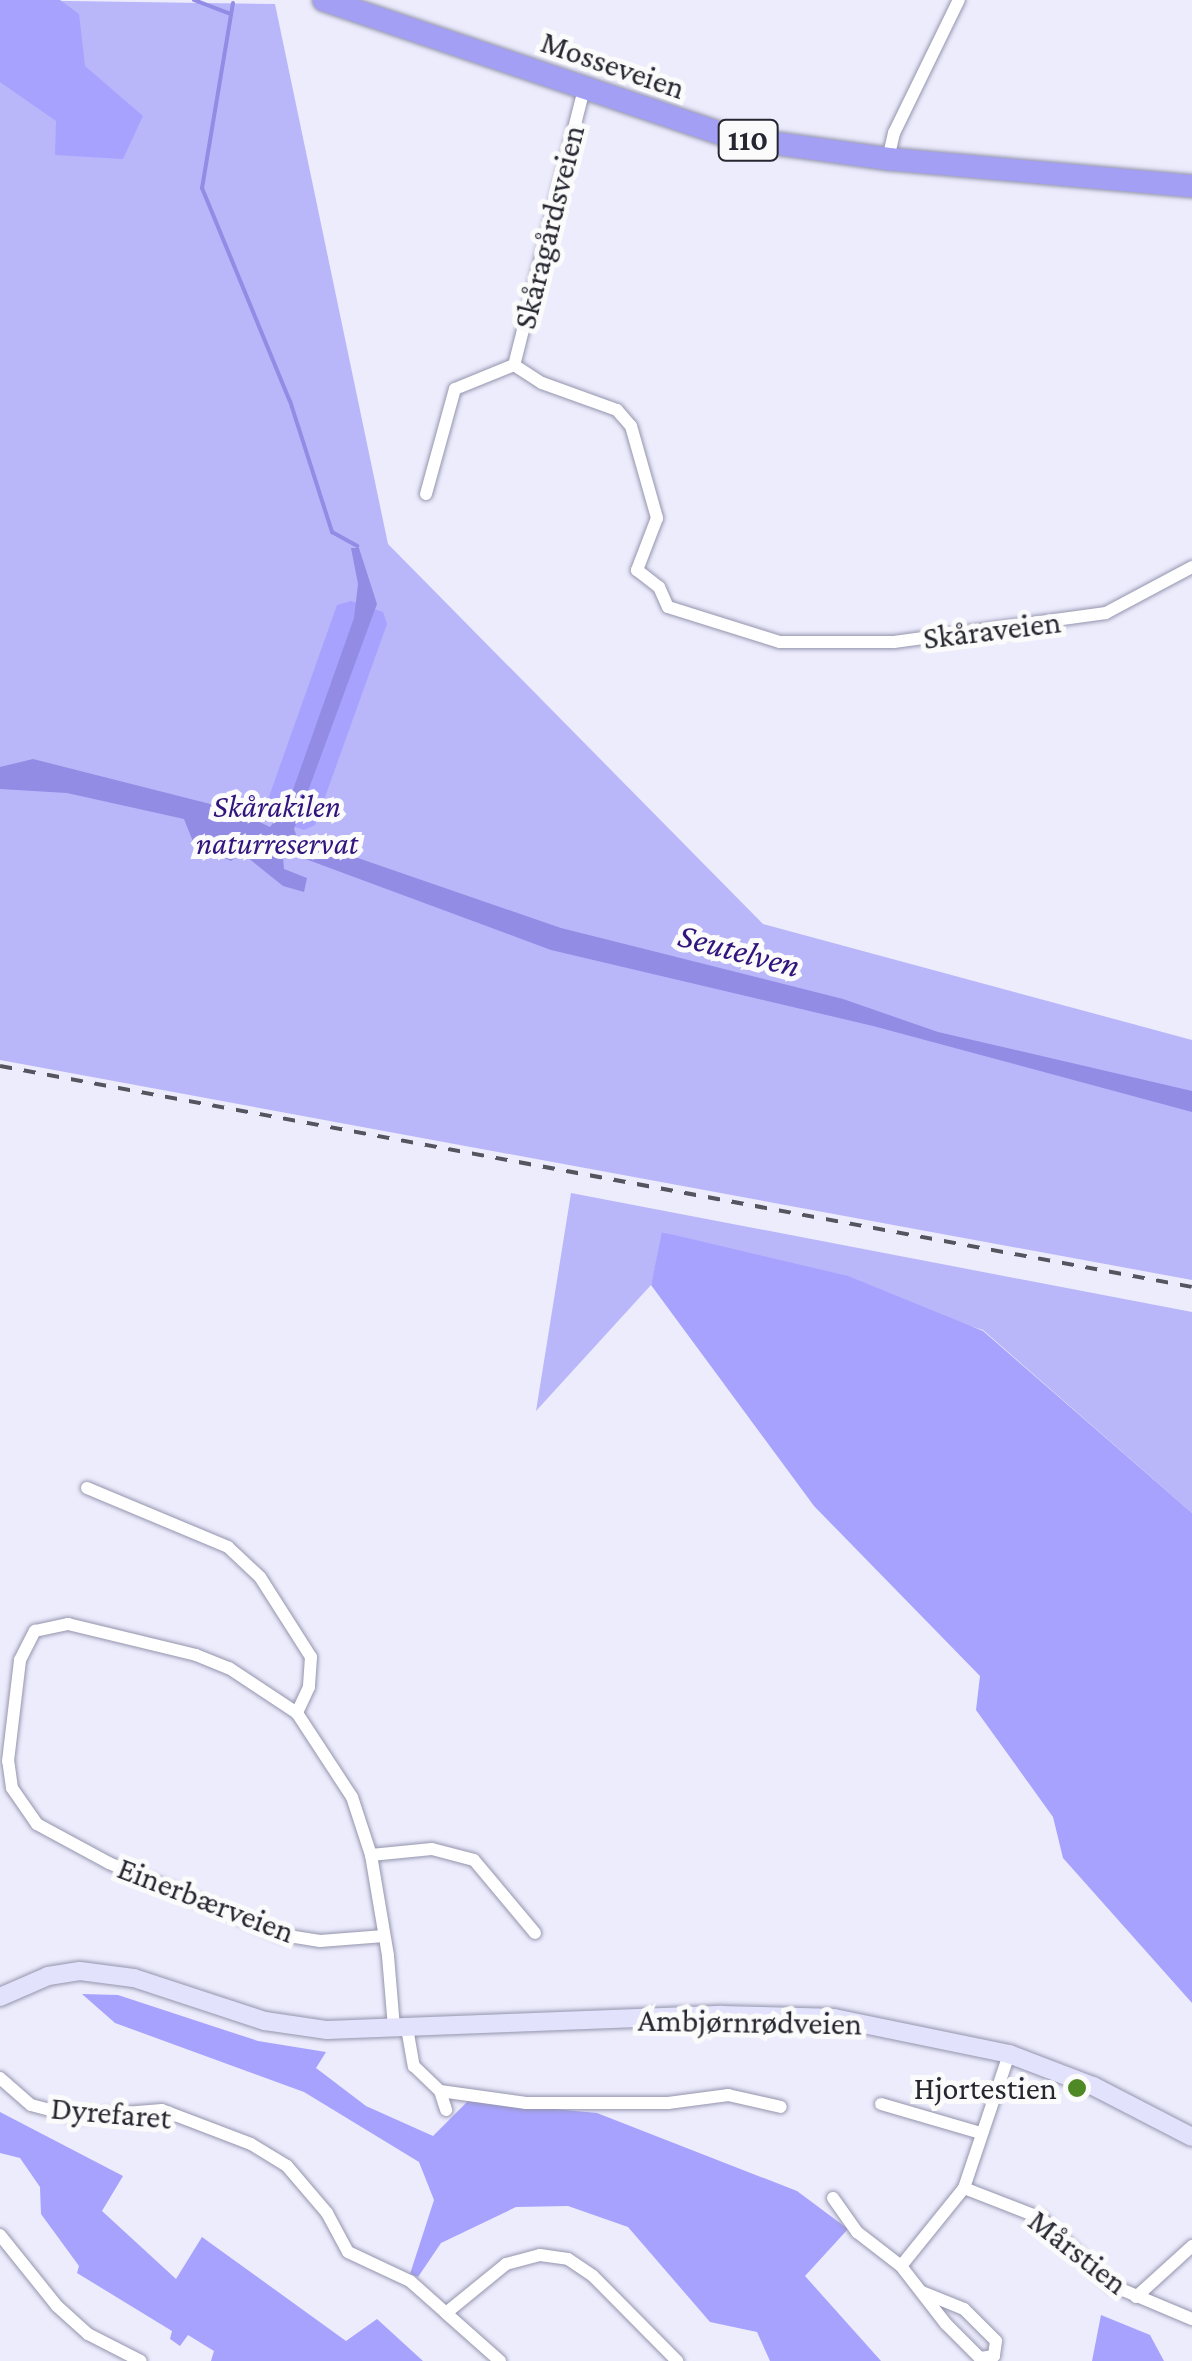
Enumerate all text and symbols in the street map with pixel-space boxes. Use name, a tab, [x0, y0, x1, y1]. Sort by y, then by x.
street label: Mosseveien	[536, 22, 690, 108]
road number: 110	[716, 115, 780, 165]
street label: Skåragårdsveien	[505, 121, 593, 333]
street label: Skåraveien	[921, 603, 1063, 657]
park label: Skårakilen naturreservat	[196, 788, 358, 863]
water label: Seutelven	[673, 915, 805, 987]
street label: Einerbærveien	[112, 1849, 300, 1951]
street label: Ambjørnrødveien	[638, 2001, 862, 2043]
place label: Hjortestien	[914, 2069, 1057, 2107]
marker: Hjortestien	[1066, 2077, 1088, 2099]
street label: Dyrefaret	[49, 2089, 173, 2137]
street label: Mårstien	[1021, 2201, 1135, 2303]

